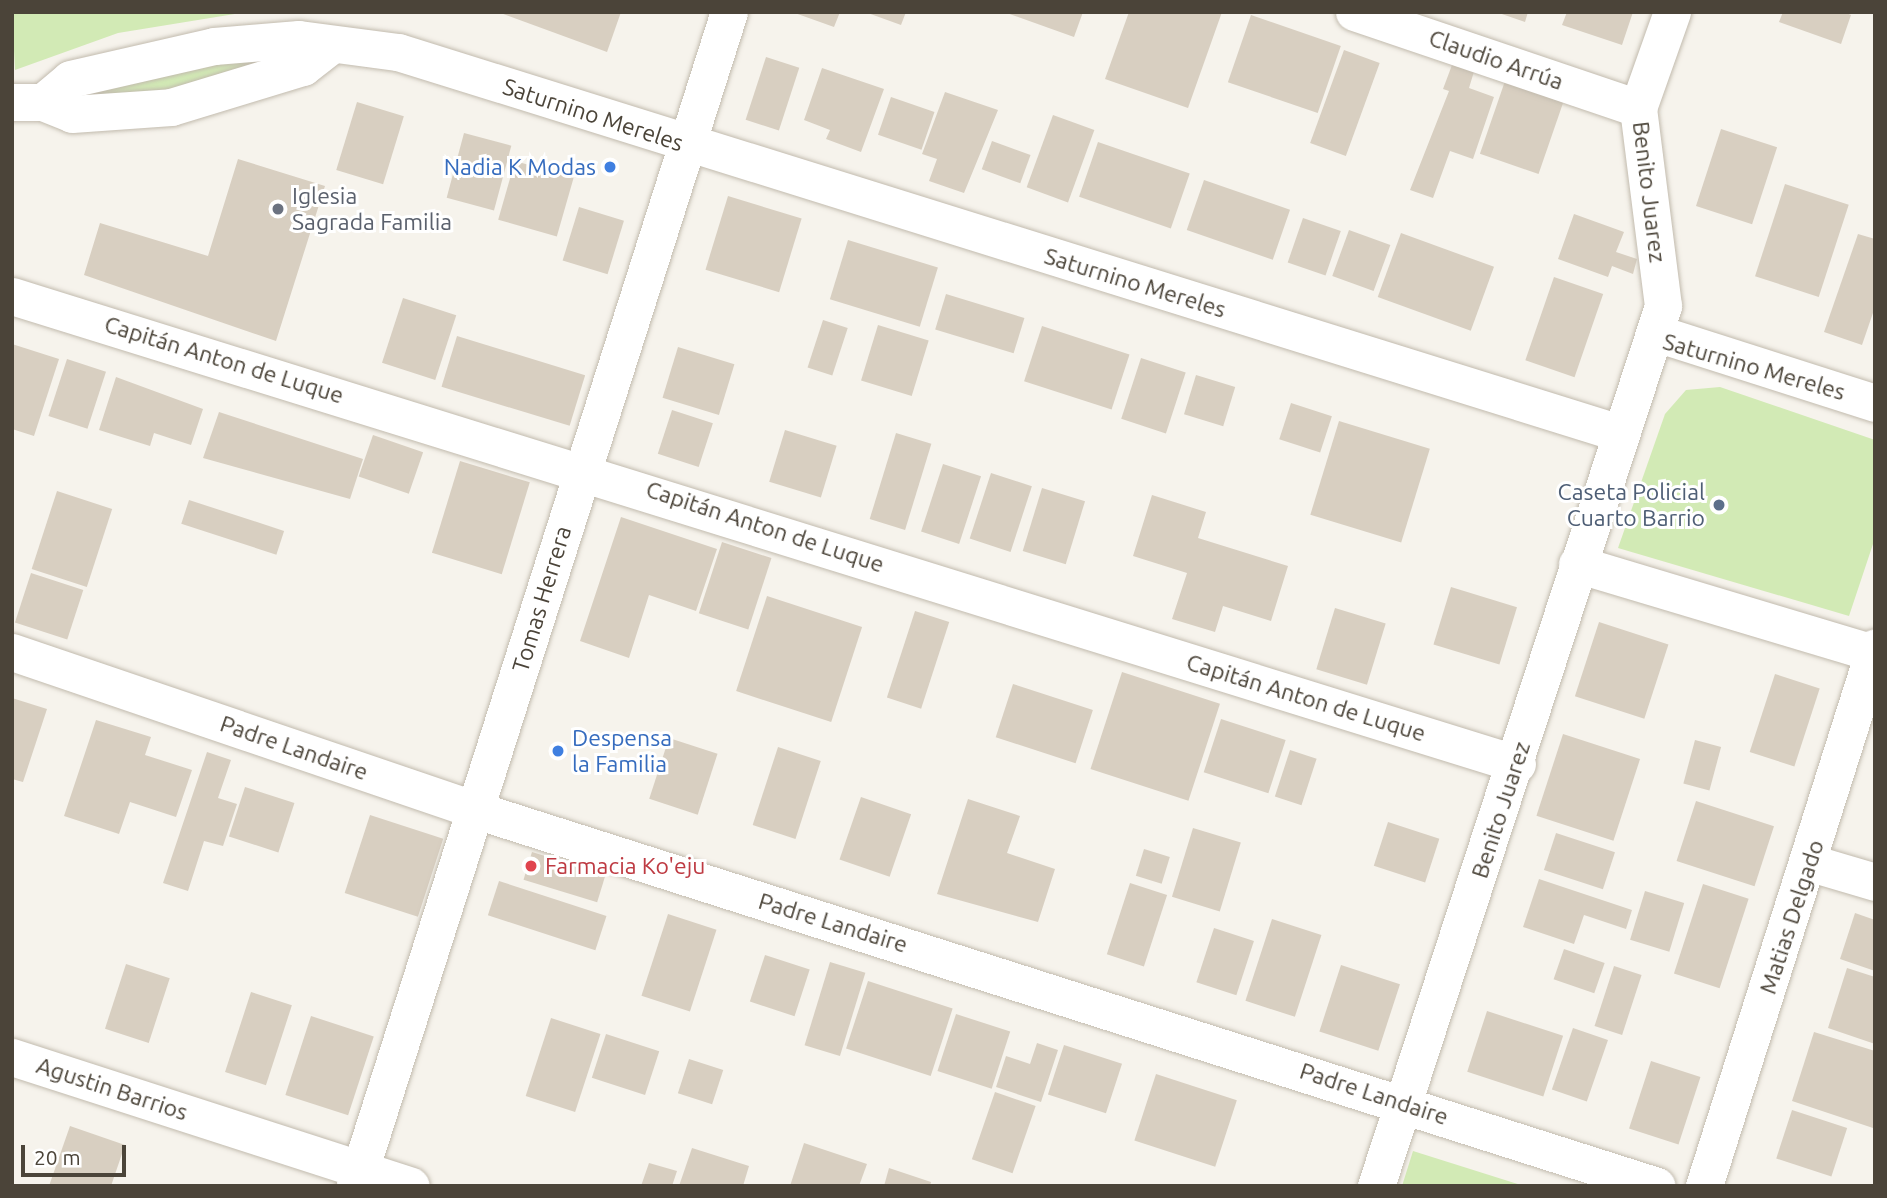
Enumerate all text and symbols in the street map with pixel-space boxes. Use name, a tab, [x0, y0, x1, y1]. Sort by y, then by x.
street label: Claudio Arrúa	[1425, 24, 1567, 96]
street label: Saturnino Mereles	[499, 73, 687, 157]
street label: Benito Juarez	[1627, 120, 1671, 264]
place label: Nadia K Modas	[444, 153, 596, 181]
marker: Nadia K Modas	[602, 159, 618, 175]
place label: Iglesia Sagrada Familia	[292, 182, 452, 236]
marker: Iglesia Sagrada Familia	[270, 201, 286, 217]
street label: Saturnino Mereles	[1041, 242, 1229, 324]
street label: Capitán Anton de Luque	[101, 310, 347, 410]
street label: Saturnino Mereles	[1660, 328, 1848, 406]
street label: Capitán Anton de Luque	[642, 475, 888, 579]
place label: Caseta Policial Cuarto Barrio	[1558, 478, 1705, 532]
marker: Caseta Policial Cuarto Barrio	[1711, 497, 1727, 513]
street label: Tomas Herrera	[507, 523, 577, 675]
street label: Capitán Anton de Luque	[1183, 648, 1429, 748]
street label: Padre Landaire	[217, 710, 371, 786]
place label: Despensa la Familia	[572, 724, 672, 778]
street label: Benito Juarez	[1466, 738, 1536, 882]
marker: Despensa la Familia	[550, 743, 566, 759]
street label: Matias Delgado	[1754, 836, 1830, 998]
place label: Farmacia Ko'eju	[545, 852, 705, 880]
marker: Farmacia Ko'eju	[523, 858, 539, 874]
street label: Padre Landaire	[755, 887, 911, 959]
street label: Agustin Barrios	[33, 1052, 191, 1126]
street label: Padre Landaire	[1296, 1057, 1452, 1131]
scale bar	[24, 1132, 130, 1176]
text: 20 m	[34, 1145, 81, 1169]

